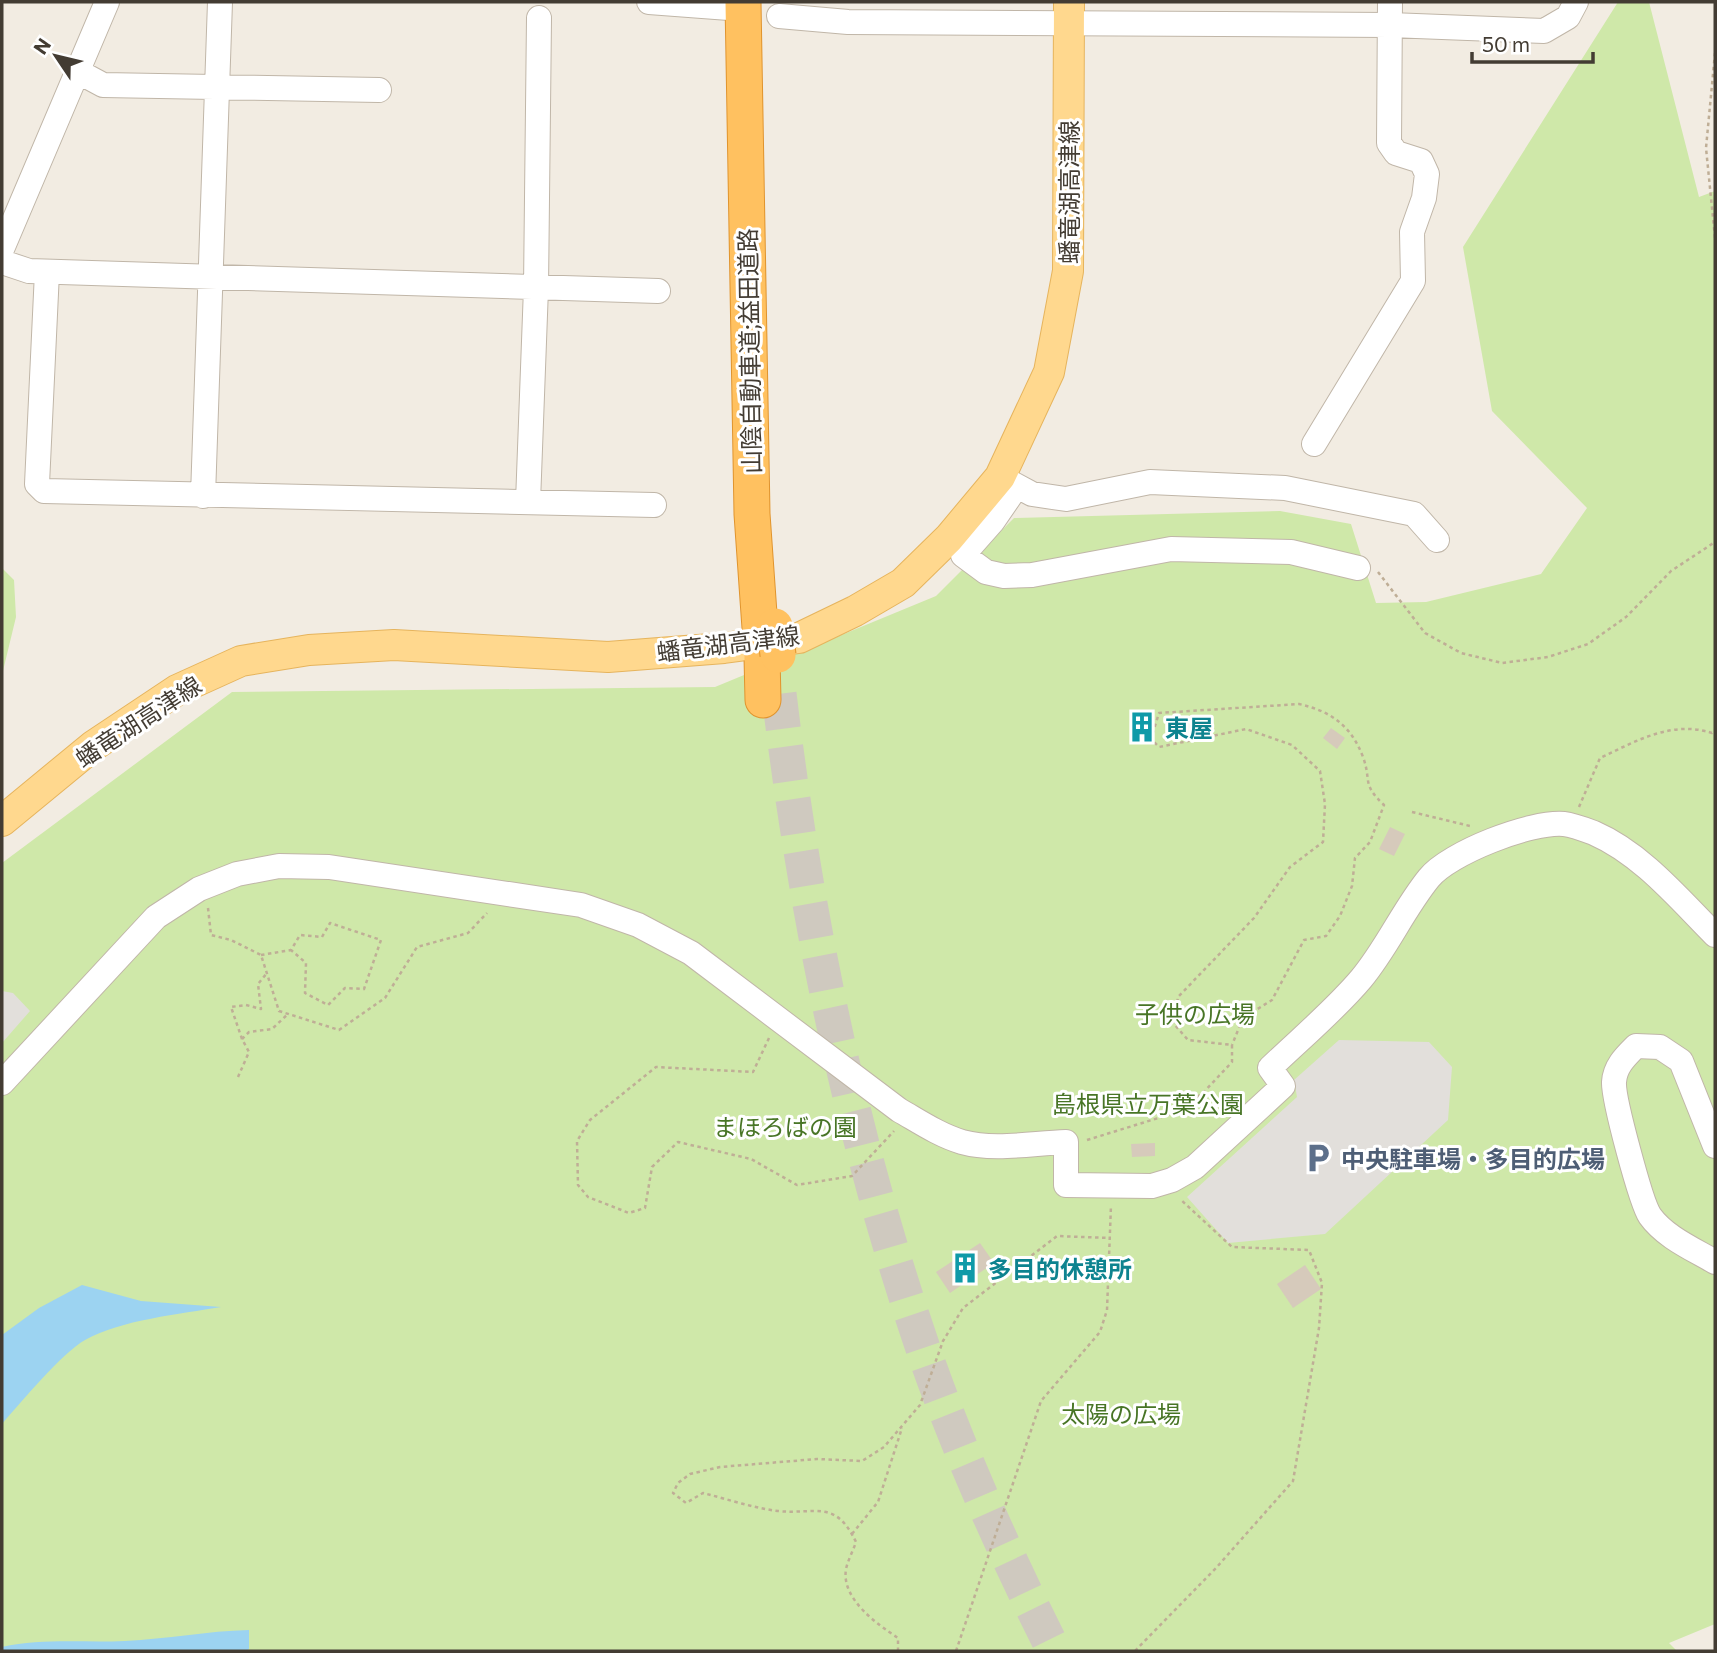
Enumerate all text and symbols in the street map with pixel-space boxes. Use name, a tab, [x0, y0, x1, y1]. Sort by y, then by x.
north arrow	[21, 21, 91, 91]
scale bar	[1472, 21, 1593, 65]
text: 50 m	[1482, 31, 1530, 56]
text: N	[28, 34, 55, 58]
street label: 蟠竜湖高津線	[1054, 120, 1083, 264]
street label: 山陰自動車道;益田道路	[732, 228, 766, 474]
street label: 蟠竜湖高津線	[655, 620, 801, 666]
street label: 蟠竜湖高津線	[70, 670, 206, 772]
building icon: 東屋	[1125, 710, 1159, 744]
place label: 東屋	[1165, 713, 1213, 742]
park label: 子供の広場	[1135, 999, 1255, 1028]
park label: 島根県立万葉公園	[1052, 1089, 1244, 1118]
park label: まほろばの園	[713, 1112, 857, 1141]
parking icon: 中央駐車場・多目的広場	[1301, 1141, 1335, 1175]
place label: 中央駐車場・多目的広場	[1341, 1144, 1605, 1173]
building icon: 多目的休憩所	[948, 1251, 982, 1285]
place label: 多目的休憩所	[988, 1254, 1132, 1283]
park label: 太陽の広場	[1061, 1399, 1181, 1428]

